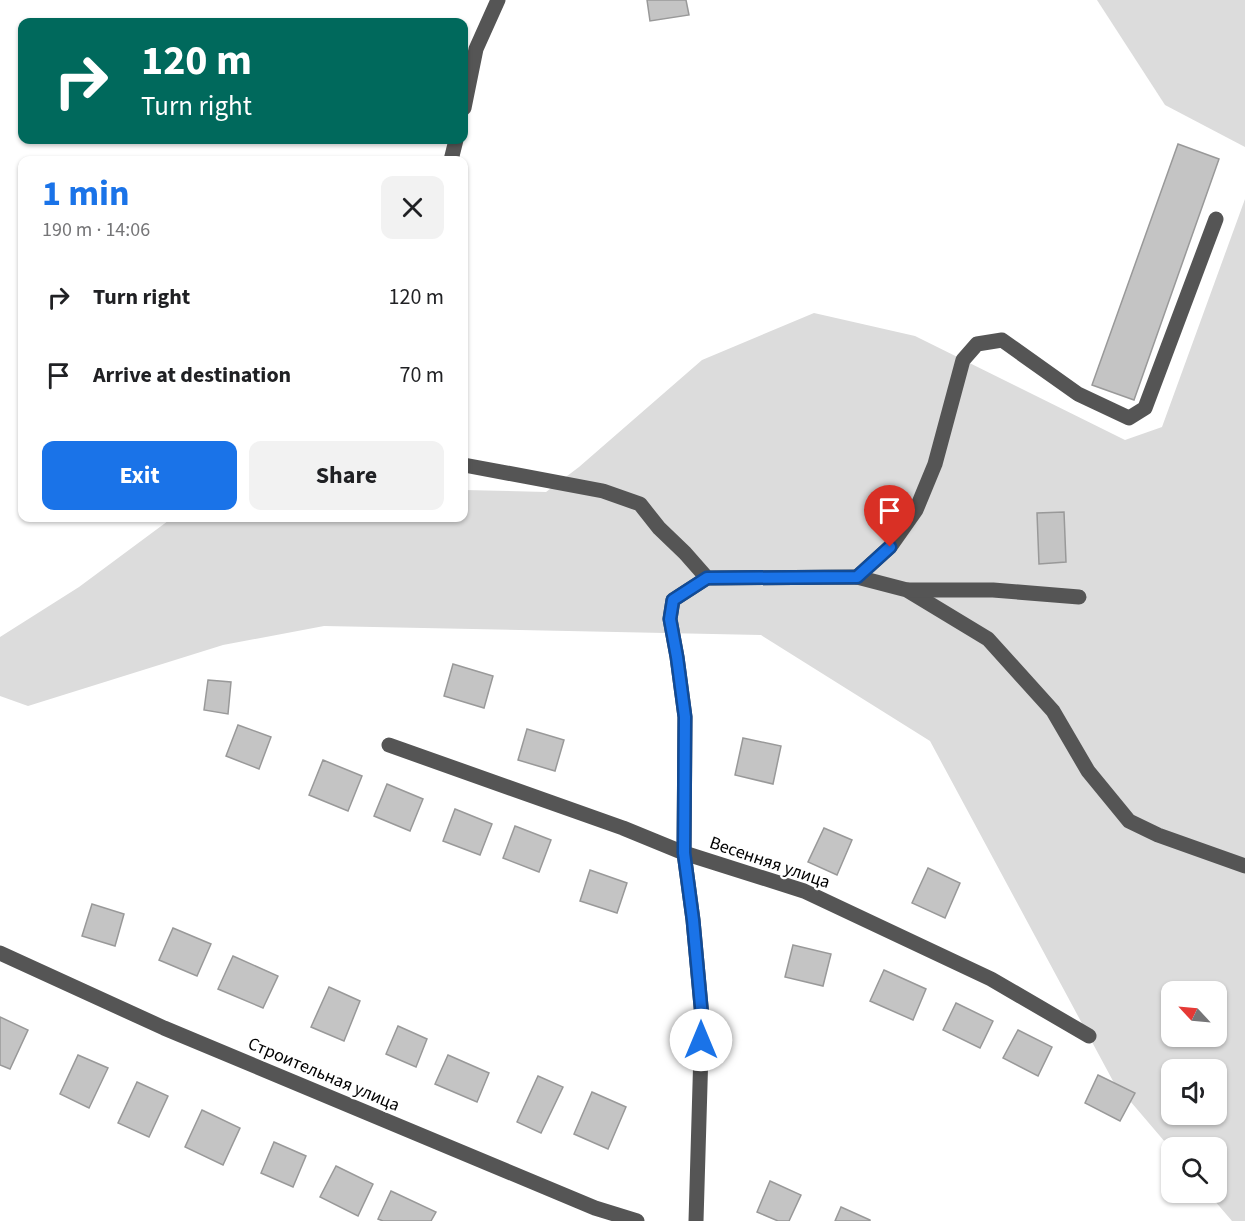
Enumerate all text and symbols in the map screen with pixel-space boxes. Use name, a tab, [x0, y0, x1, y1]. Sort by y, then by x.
text: 120 m	[141, 31, 252, 91]
icon: right	[42, 42, 120, 120]
text: Turn right	[141, 87, 252, 126]
text: 1 min	[42, 168, 130, 219]
button: close	[381, 176, 444, 239]
text: 190 m · 14:06	[42, 216, 150, 244]
icon: right	[42, 281, 75, 314]
text: Turn right	[93, 281, 190, 313]
text: 120 m	[389, 281, 444, 313]
icon: arrive	[42, 359, 75, 392]
text: Arrive at destination	[93, 359, 291, 391]
text: 70 m	[399, 359, 444, 391]
button: Exit	[42, 441, 237, 510]
button: Share	[249, 441, 444, 510]
pin	[864, 485, 915, 547]
icon: arrive	[873, 494, 906, 527]
street label: Весенняя улица	[706, 830, 833, 895]
north arrow	[1161, 981, 1227, 1047]
map controls	[1161, 981, 1227, 1203]
position arrow	[669, 1008, 733, 1072]
street label: Строительная улица	[244, 1031, 404, 1118]
button: sound	[1161, 1059, 1227, 1125]
button: search	[1161, 1137, 1227, 1203]

